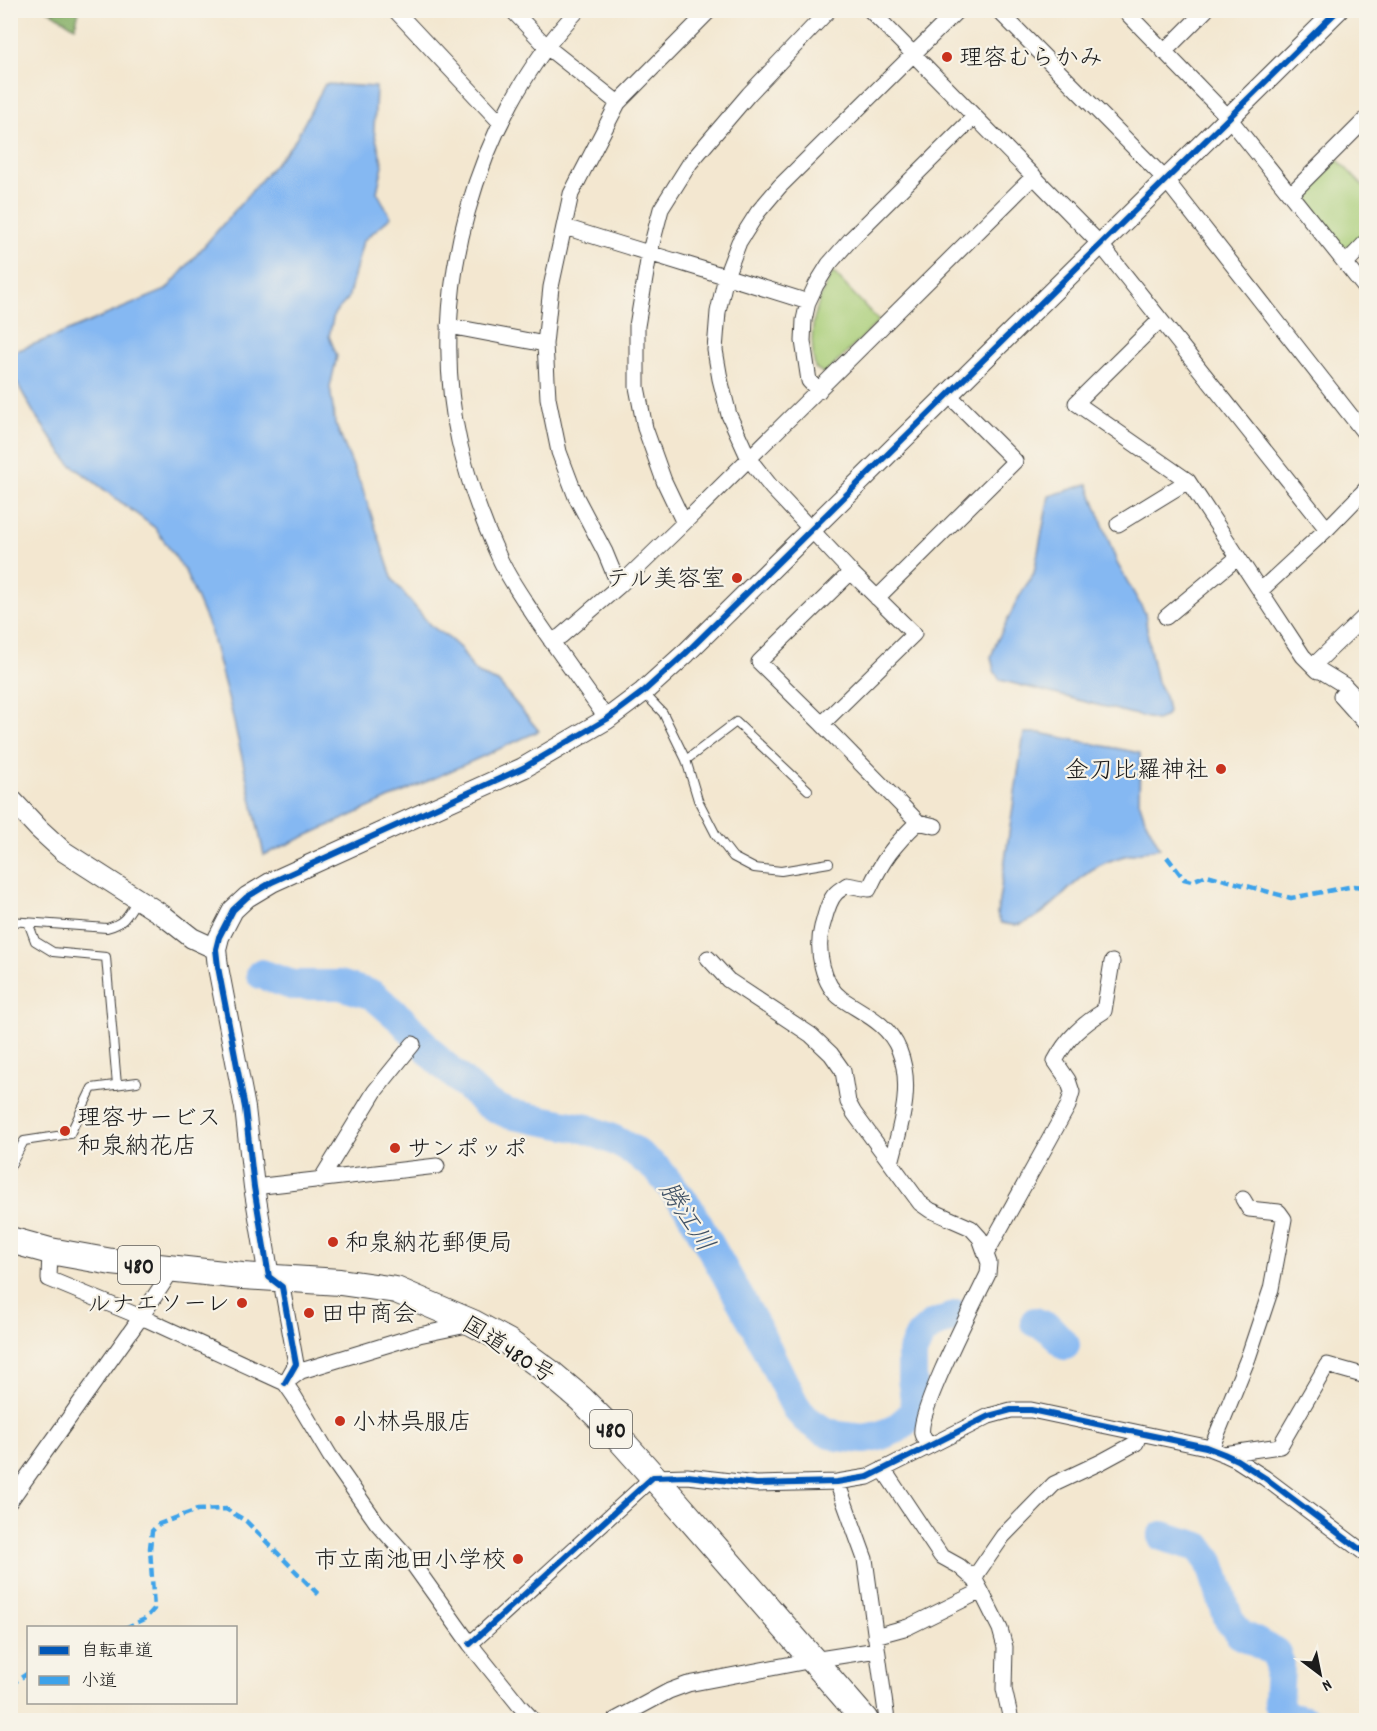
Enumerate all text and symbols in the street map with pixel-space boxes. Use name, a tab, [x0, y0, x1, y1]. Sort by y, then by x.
place label: 理容むらかみ	[959, 43, 1103, 77]
marker: 理容むらかみ	[940, 50, 954, 64]
place label: テル美容室	[606, 564, 725, 598]
marker: テル美容室	[730, 571, 744, 585]
place label: 金刀比羅神社	[1065, 755, 1209, 789]
marker: 金刀比羅神社	[1214, 762, 1228, 776]
place label: 理容サービス 和泉納花店	[77, 1103, 221, 1165]
marker: 理容サービス 和泉納花店	[58, 1124, 72, 1138]
place label: サンポッポ	[407, 1134, 527, 1168]
marker: サンポッポ	[388, 1141, 402, 1155]
water label: 勝江川	[648, 1175, 722, 1261]
place label: 和泉納花郵便局	[345, 1228, 513, 1262]
marker: 和泉納花郵便局	[326, 1235, 340, 1249]
road number: 480	[118, 1246, 160, 1284]
place label: ルナエソーレ	[87, 1289, 230, 1323]
marker: ルナエソーレ	[235, 1296, 249, 1310]
place label: 田中商会	[321, 1299, 417, 1333]
marker: 田中商会	[302, 1306, 316, 1320]
street label: 国道480号	[454, 1309, 561, 1394]
place label: 小林呉服店	[352, 1407, 472, 1441]
road number: 480	[590, 1410, 632, 1448]
marker: 小林呉服店	[333, 1414, 347, 1428]
place label: 市立南池田小学校	[314, 1545, 506, 1579]
marker: 市立南池田小学校	[511, 1552, 525, 1566]
legend	[27, 1626, 237, 1704]
text: 自転車道	[81, 1640, 153, 1665]
north arrow	[1290, 1644, 1350, 1704]
text: 小道	[81, 1670, 117, 1695]
text: N	[1317, 1673, 1336, 1696]

